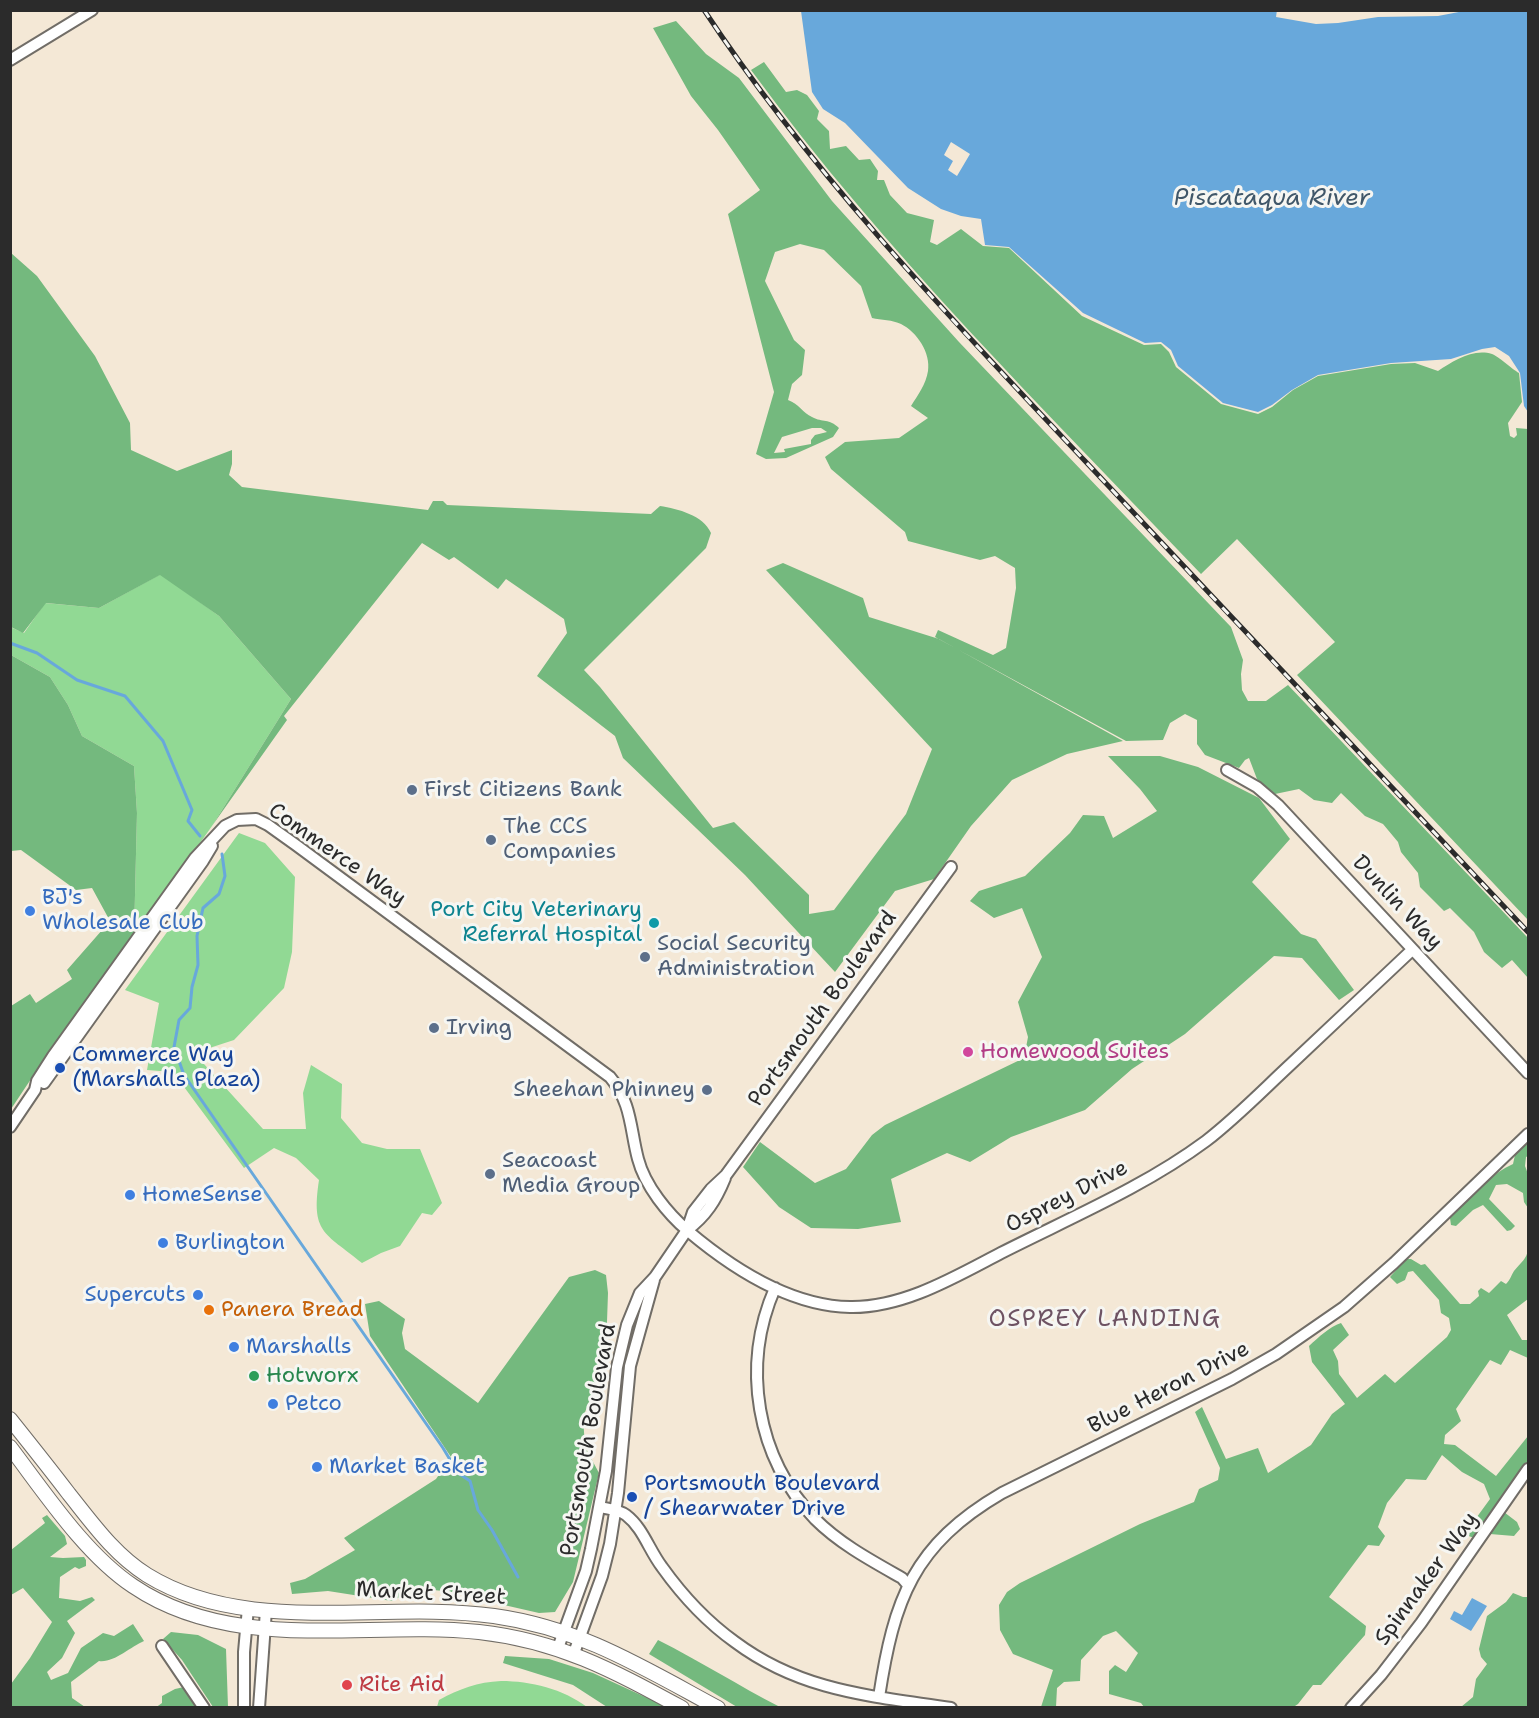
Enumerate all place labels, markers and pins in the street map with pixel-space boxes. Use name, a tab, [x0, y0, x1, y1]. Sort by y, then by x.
place label: First Citizens Bank	[424, 777, 622, 803]
marker: First Citizens Bank	[405, 783, 419, 797]
place label: The CCS Companies	[503, 814, 616, 866]
marker: The CCS Companies	[484, 833, 498, 847]
place label: BJ's Wholesale Club	[42, 885, 204, 936]
place label: Port City Veterinary Referral Hospital	[430, 897, 642, 948]
marker: BJ's Wholesale Club	[23, 904, 37, 918]
marker: Port City Veterinary Referral Hospital	[647, 916, 661, 930]
place label: Social Security Administration	[657, 931, 815, 982]
marker: Social Security Administration	[638, 950, 652, 964]
place label: Irving	[446, 1015, 512, 1041]
marker: Irving	[427, 1021, 441, 1035]
place label: Homewood Suites	[980, 1039, 1169, 1065]
place label: Commerce Way (Marshalls Plaza)	[72, 1042, 260, 1094]
marker: Homewood Suites	[961, 1045, 975, 1059]
marker: Commerce Way (Marshalls Plaza)	[53, 1061, 67, 1075]
place label: Sheehan Phinney	[513, 1077, 695, 1103]
marker: Sheehan Phinney	[700, 1083, 714, 1097]
place label: Seacoast Media Group	[502, 1148, 640, 1200]
marker: Seacoast Media Group	[483, 1167, 497, 1181]
place label: HomeSense	[142, 1182, 263, 1208]
marker: HomeSense	[123, 1188, 137, 1202]
place label: Burlington	[175, 1230, 285, 1256]
marker: Burlington	[156, 1236, 170, 1250]
place label: Supercuts	[85, 1282, 186, 1308]
marker: Supercuts	[191, 1288, 205, 1302]
place label: Panera Bread	[221, 1297, 364, 1323]
marker: Panera Bread	[202, 1303, 216, 1317]
place label: Marshalls	[246, 1334, 352, 1360]
marker: Marshalls	[227, 1340, 241, 1354]
place label: Hotworx	[266, 1363, 358, 1389]
marker: Hotworx	[247, 1369, 261, 1383]
place label: Petco	[285, 1391, 342, 1417]
marker: Petco	[266, 1397, 280, 1411]
place label: Market Basket	[329, 1454, 485, 1480]
marker: Market Basket	[310, 1460, 324, 1474]
place label: Portsmouth Boulevard / Shearwater Drive	[644, 1471, 880, 1522]
marker: Portsmouth Boulevard / Shearwater Drive	[625, 1490, 639, 1504]
place label: Rite Aid	[359, 1672, 445, 1698]
marker: Rite Aid	[340, 1678, 354, 1692]

